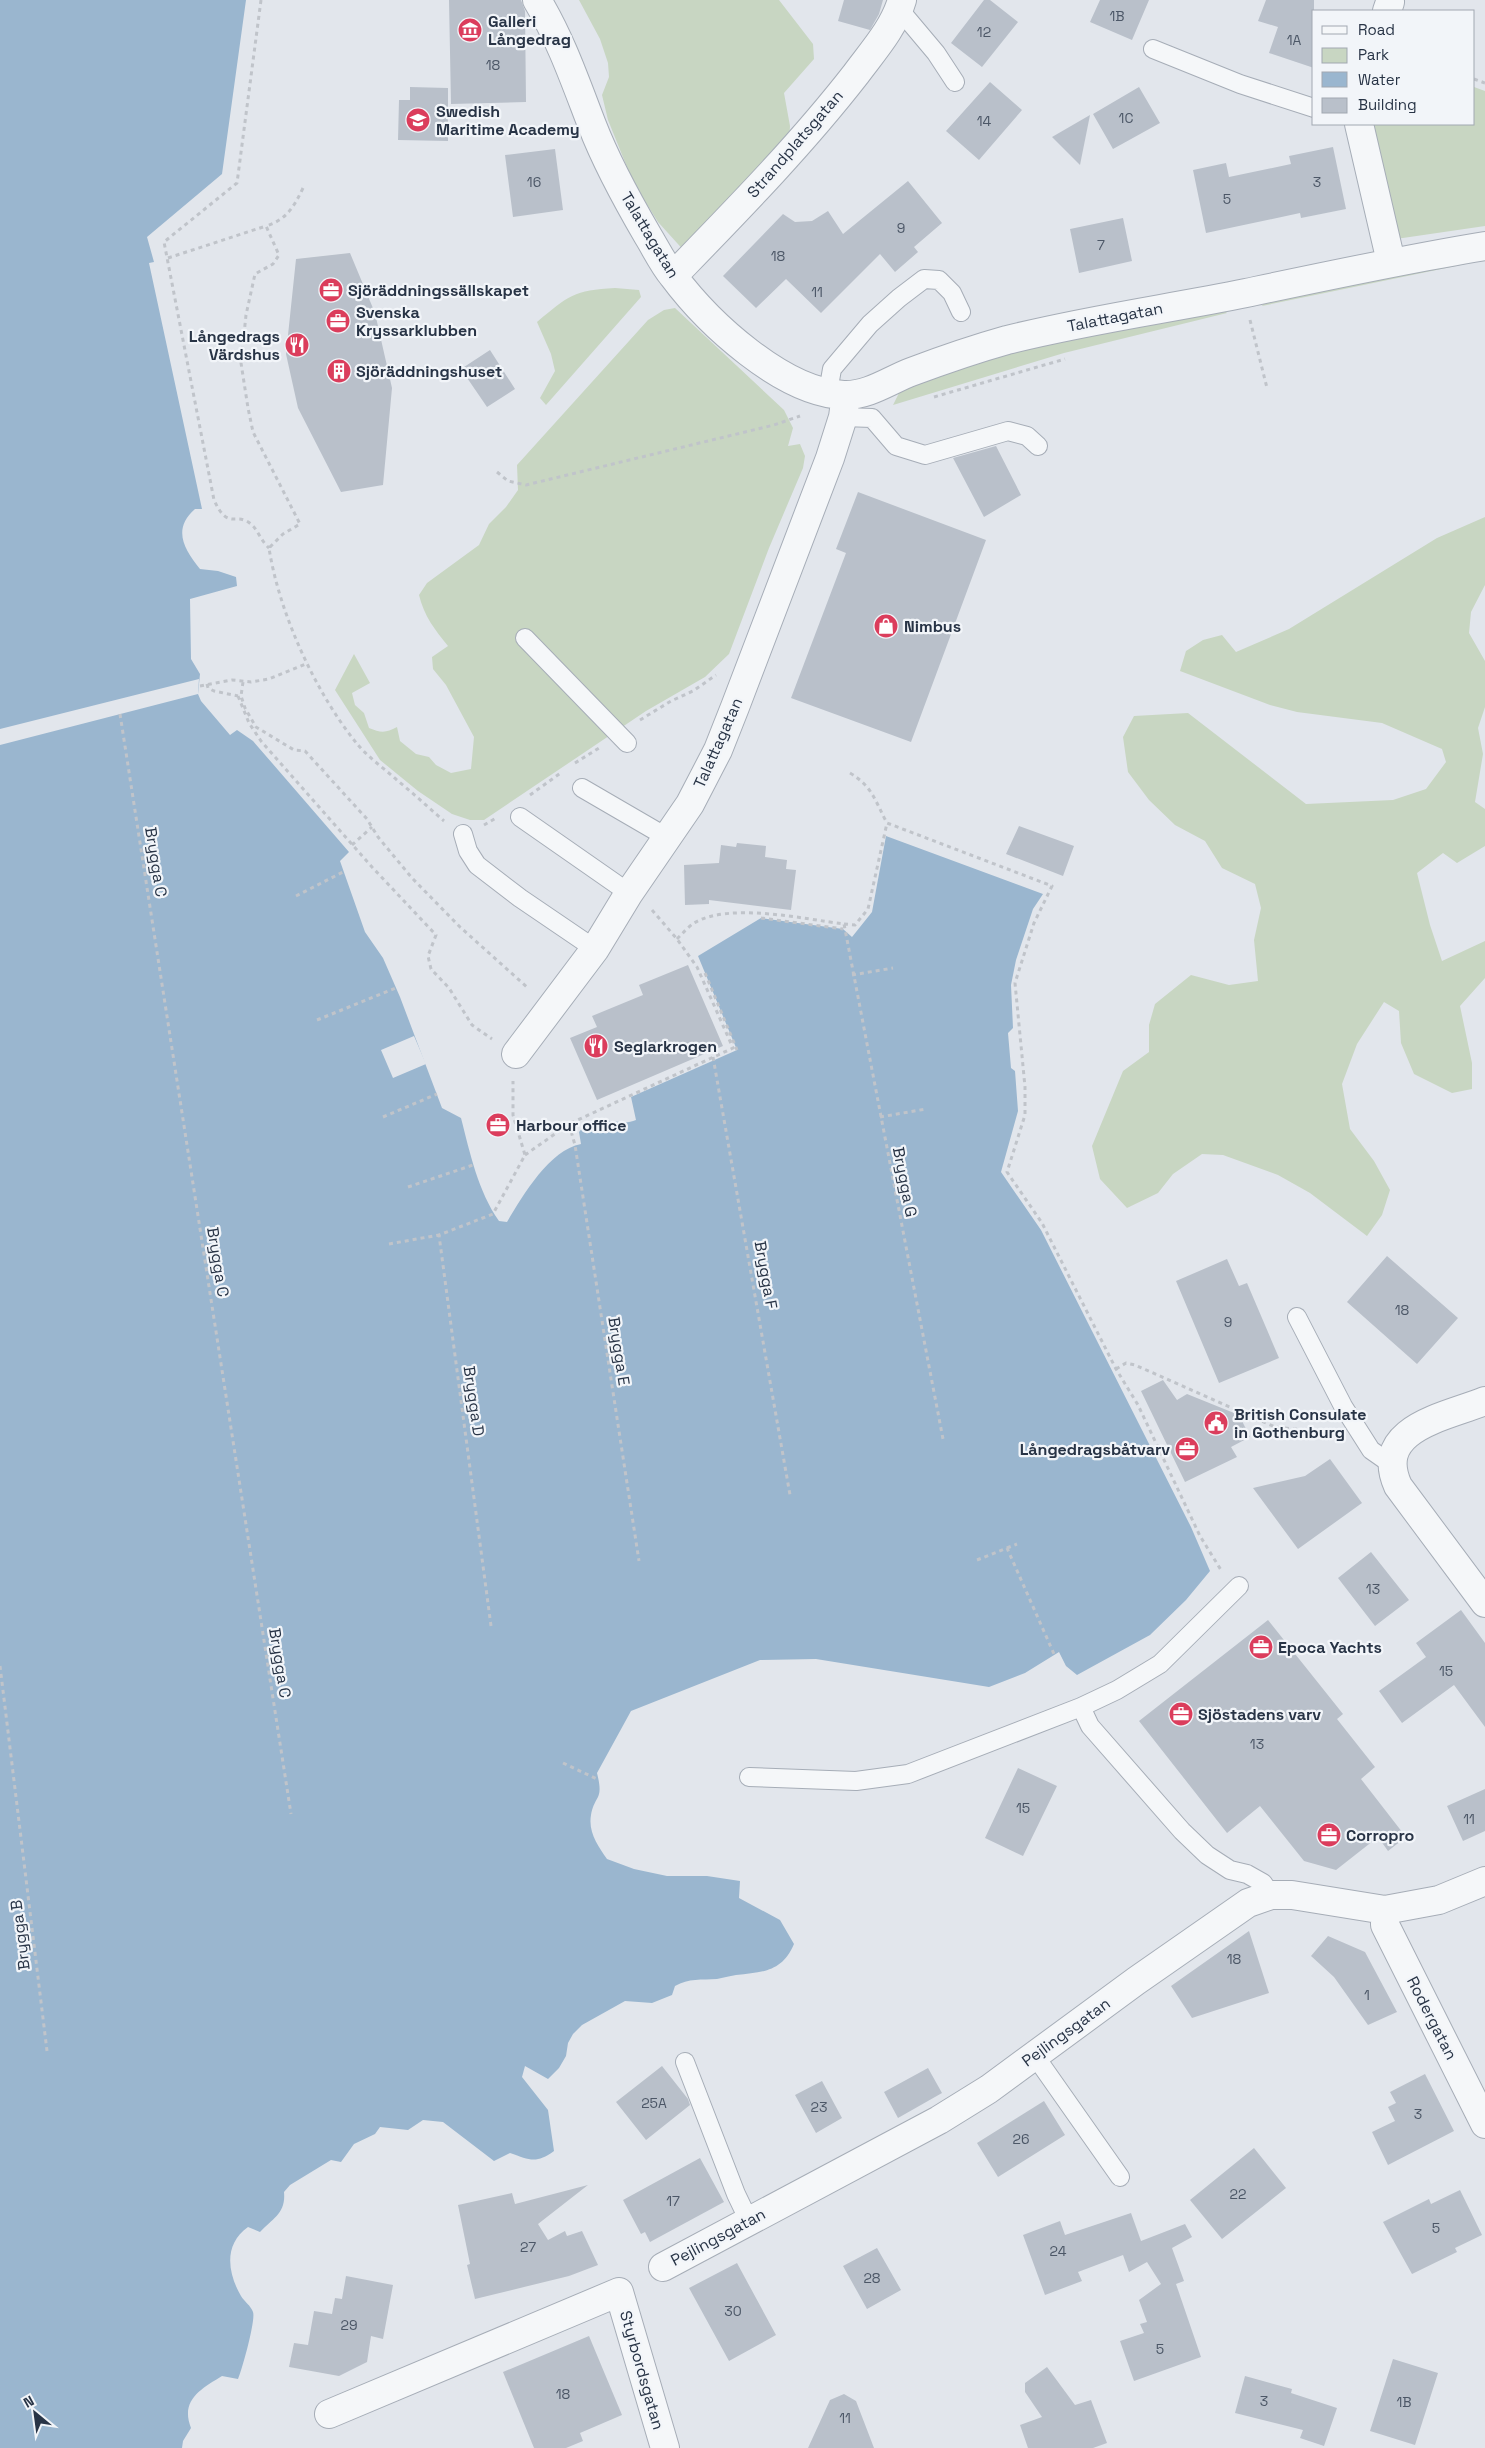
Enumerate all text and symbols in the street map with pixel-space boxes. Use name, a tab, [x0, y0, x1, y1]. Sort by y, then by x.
house number: 1B	[1109, 7, 1125, 25]
legend	[1312, 10, 1475, 125]
place label: Galleri Långedrag	[488, 11, 571, 50]
museum icon: Galleri Långedrag	[457, 17, 483, 43]
text: Road	[1358, 20, 1395, 39]
house number: 12	[977, 23, 991, 41]
house number: 1A	[1287, 31, 1302, 49]
text: Park	[1358, 45, 1389, 64]
house number: 18	[486, 56, 501, 74]
text: Water	[1358, 70, 1401, 89]
street label: Strandplatsgatan	[742, 86, 848, 202]
text: Building	[1358, 95, 1417, 114]
place label: Swedish Maritime Academy	[436, 101, 580, 140]
school or university icon: Swedish Maritime Academy	[405, 107, 431, 133]
house number: 1C	[1119, 109, 1133, 127]
house number: 14	[977, 112, 992, 130]
house number: 16	[527, 173, 541, 191]
house number: 3	[1313, 173, 1321, 191]
street label: Talattagatan	[616, 188, 684, 282]
house number: 5	[1223, 190, 1231, 208]
house number: 9	[897, 219, 905, 237]
house number: 7	[1097, 236, 1105, 254]
house number: 18	[771, 247, 786, 265]
office icon: Sjöräddningssällskapet	[318, 277, 344, 303]
place label: Sjöräddningssällskapet	[348, 280, 529, 301]
house number: 11	[811, 283, 823, 301]
street label: Talattagatan	[1065, 297, 1165, 337]
place label: Svenska Kryssarklubben	[356, 302, 477, 341]
office icon: Svenska Kryssarklubben	[325, 308, 351, 334]
place label: Långedrags Värdshus	[189, 326, 280, 365]
restaurant icon: Långedrags Värdshus	[284, 332, 310, 358]
building icon: Sjöräddningshuset	[326, 358, 352, 384]
place label: Sjöräddningshuset	[356, 361, 502, 382]
shop icon: Nimbus	[873, 613, 899, 639]
place label: Nimbus	[904, 616, 961, 637]
street label: Talattagatan	[689, 694, 747, 792]
street label: Brygga C	[140, 826, 172, 898]
restaurant icon: Seglarkrogen	[583, 1033, 609, 1059]
place label: Seglarkrogen	[614, 1036, 717, 1057]
office icon: Harbour office	[485, 1112, 511, 1138]
place label: Harbour office	[516, 1115, 626, 1136]
street label: Brygga G	[888, 1145, 922, 1219]
street label: Brygga C	[202, 1226, 234, 1298]
street label: Brygga F	[750, 1239, 782, 1311]
house number: 18	[1395, 1301, 1410, 1319]
house number: 9	[1224, 1313, 1232, 1331]
street label: Brygga E	[603, 1315, 635, 1387]
street label: Brygga D	[459, 1364, 489, 1438]
place label: British Consulate in Gothenburg	[1234, 1404, 1366, 1443]
public building icon: British Consulate in Gothenburg	[1203, 1410, 1229, 1436]
office icon: Långedragsbåtvarv	[1174, 1436, 1200, 1462]
place label: Långedragsbåtvarv	[1020, 1439, 1170, 1460]
house number: 13	[1366, 1580, 1380, 1598]
street label: Brygga C	[264, 1627, 296, 1699]
office icon: Epoca Yachts	[1248, 1634, 1274, 1660]
place label: Epoca Yachts	[1278, 1637, 1382, 1658]
house number: 15	[1439, 1662, 1453, 1680]
office icon: Sjöstadens varv	[1168, 1701, 1194, 1727]
place label: Sjöstadens varv	[1198, 1704, 1321, 1725]
house number: 13	[1250, 1735, 1264, 1753]
house number: 15	[1016, 1799, 1030, 1817]
house number: 11	[1463, 1810, 1475, 1828]
office icon: Corropro	[1316, 1822, 1342, 1848]
place label: Corropro	[1346, 1825, 1415, 1846]
street label: Brygga B	[5, 1899, 35, 1971]
house number: 18	[1227, 1950, 1242, 1968]
street label: Rodergatan	[1402, 1973, 1462, 2063]
house number: 1	[1364, 1986, 1370, 2004]
street label: Pejlingsgatan	[1018, 1993, 1114, 2071]
house number: 25A	[641, 2094, 667, 2112]
house number: 23	[811, 2098, 827, 2116]
house number: 3	[1414, 2105, 1422, 2123]
house number: 26	[1012, 2130, 1030, 2148]
house number: 22	[1230, 2185, 1246, 2203]
house number: 17	[666, 2192, 680, 2210]
street label: Pejlingsgatan	[667, 2203, 769, 2271]
house number: 5	[1432, 2219, 1440, 2237]
house number: 27	[520, 2238, 536, 2256]
house number: 24	[1050, 2242, 1067, 2260]
house number: 28	[863, 2269, 881, 2287]
house number: 30	[724, 2302, 742, 2320]
street label: Styrbordsgatan	[615, 2308, 669, 2432]
house number: 29	[341, 2316, 357, 2334]
house number: 5	[1156, 2340, 1164, 2358]
house number: 18	[556, 2385, 571, 2403]
north arrow	[10, 2388, 60, 2438]
text: N	[20, 2391, 37, 2412]
house number: 3	[1260, 2392, 1268, 2410]
house number: 1B	[1396, 2393, 1412, 2411]
house number: 11	[839, 2409, 851, 2427]

